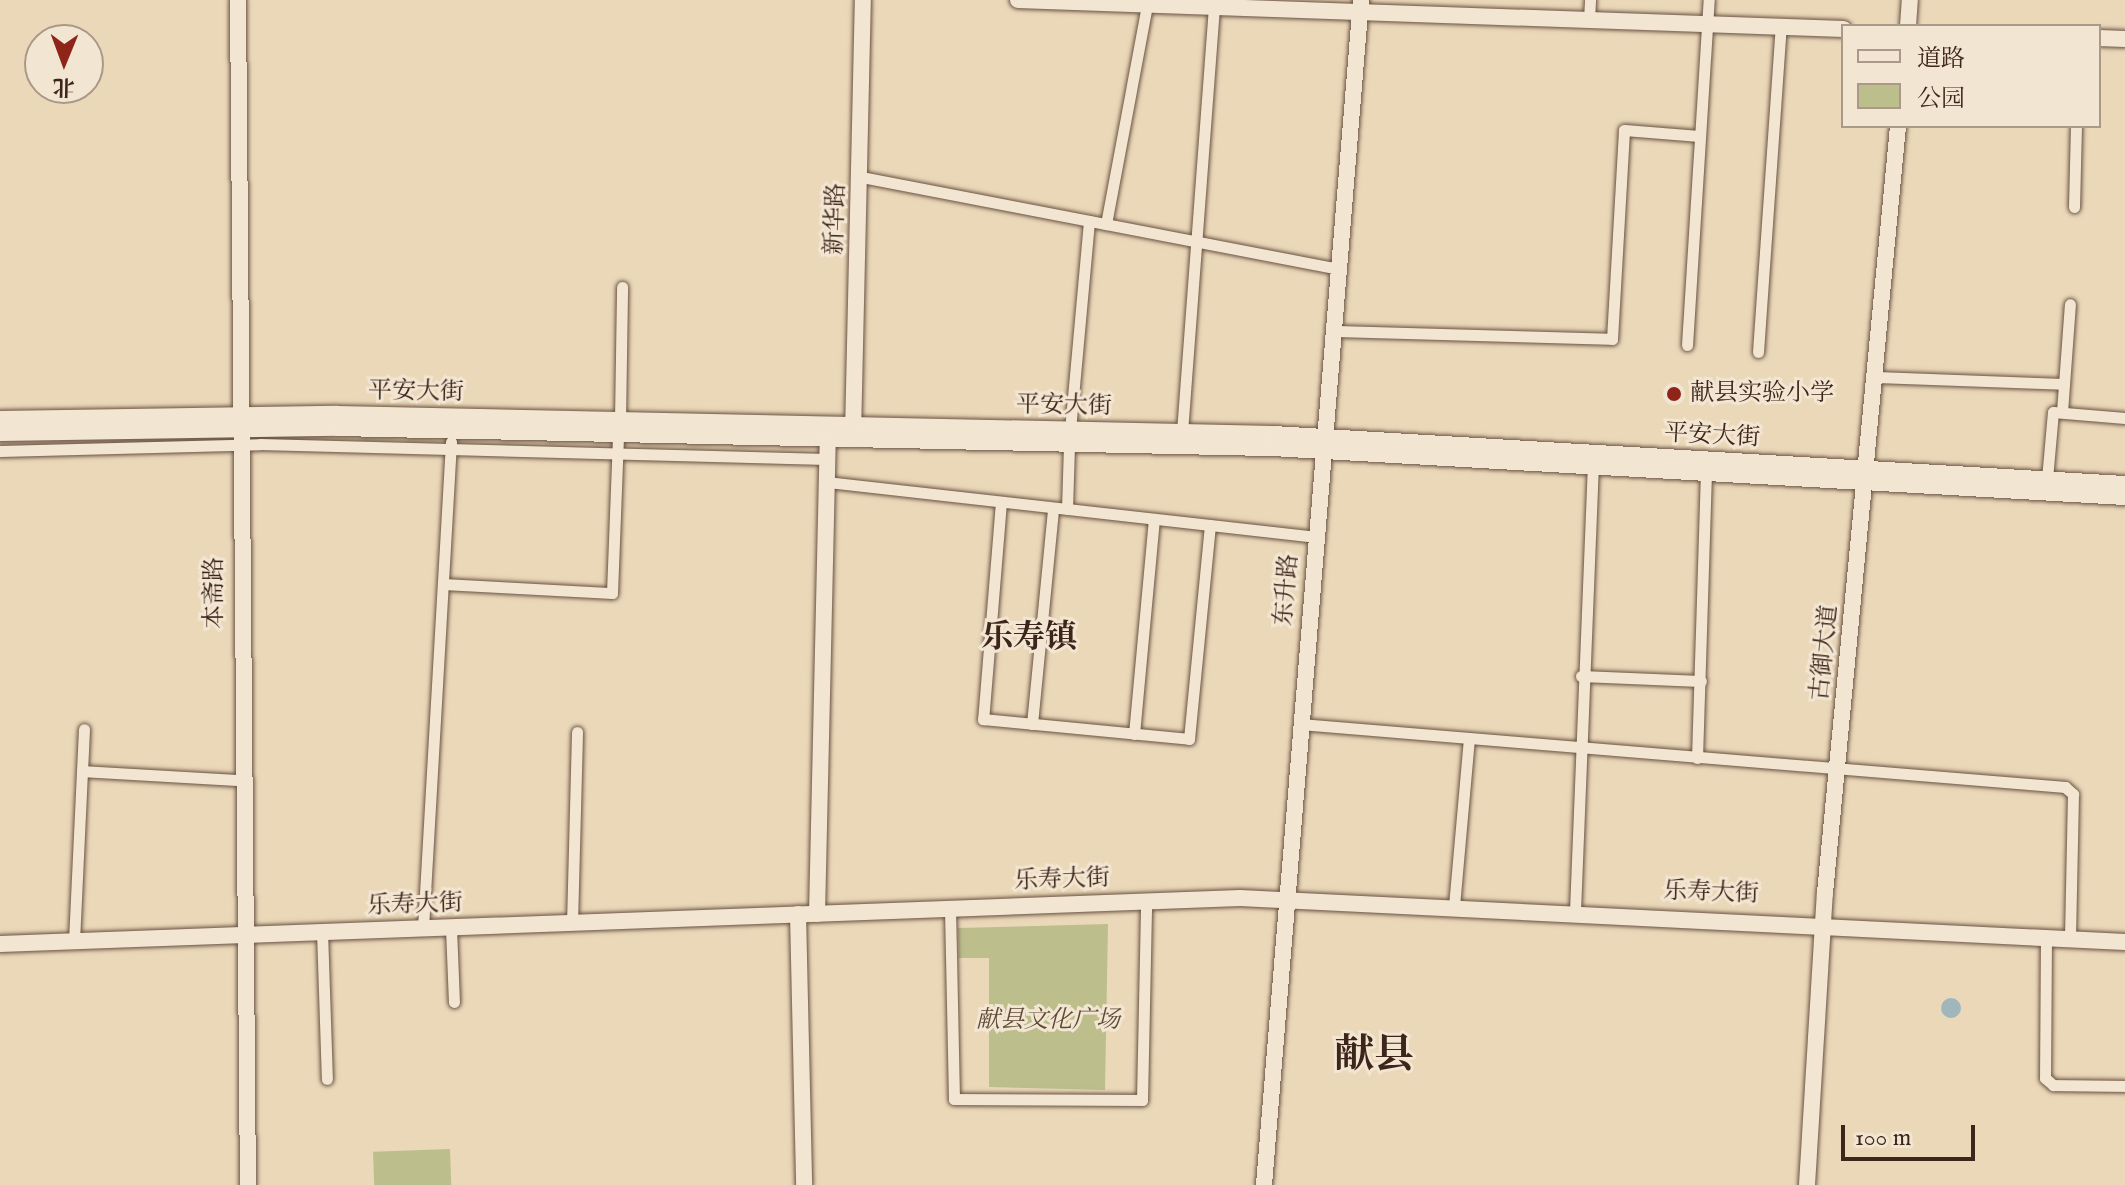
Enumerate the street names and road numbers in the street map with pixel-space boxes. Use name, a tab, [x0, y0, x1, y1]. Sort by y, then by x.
street label: 新华路	[820, 183, 852, 255]
street label: 平安大街	[368, 377, 464, 407]
street label: 平安大街	[1016, 391, 1112, 421]
street label: 平安大街	[1663, 419, 1761, 453]
street label: 东升路	[1270, 553, 1304, 627]
street label: 本斋路	[201, 557, 229, 629]
street label: 古御大道	[1806, 604, 1844, 702]
street label: 乐寿大街	[1014, 864, 1110, 896]
street label: 乐寿大街	[1663, 877, 1759, 909]
street label: 乐寿大街	[367, 889, 463, 921]

